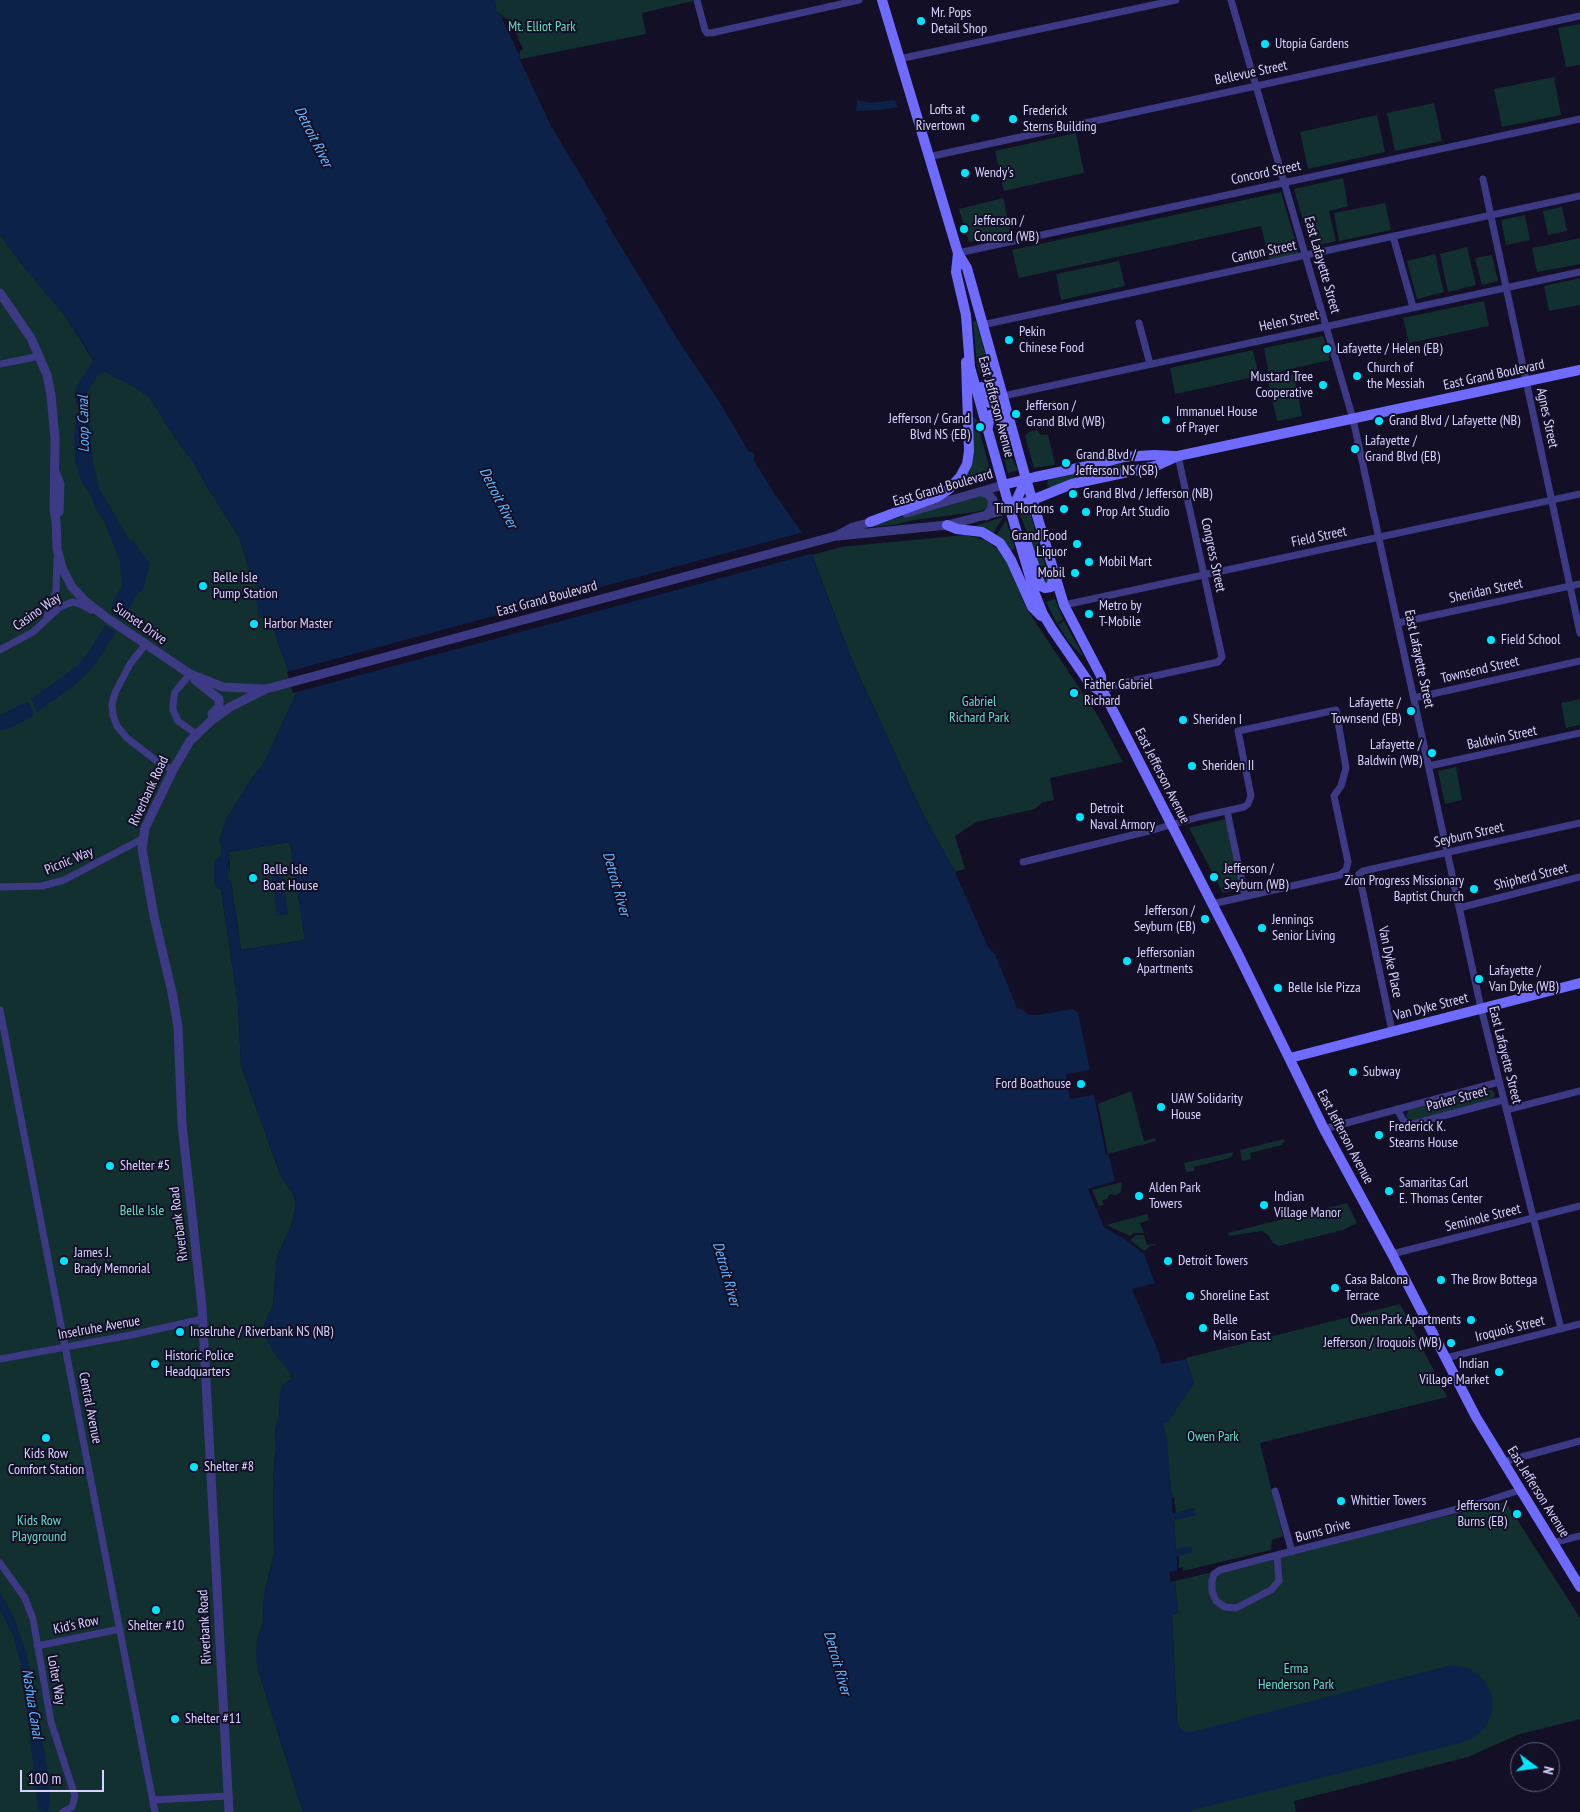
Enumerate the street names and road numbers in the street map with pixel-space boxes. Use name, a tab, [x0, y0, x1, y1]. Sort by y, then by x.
street label: Bellevue Street	[1213, 57, 1289, 89]
street label: Concord Street	[1230, 157, 1302, 189]
street label: East Lafayette Street	[1300, 215, 1344, 315]
street label: Canton Street	[1230, 237, 1298, 267]
street label: Helen Street	[1258, 307, 1320, 335]
street label: East Jefferson Avenue	[974, 354, 1018, 460]
street label: East Grand Boulevard	[1442, 356, 1546, 394]
street label: Agnes Street	[1532, 386, 1562, 450]
street label: East Grand Boulevard	[891, 466, 995, 510]
street label: Congress Street	[1197, 516, 1229, 594]
street label: Field Street	[1290, 523, 1348, 551]
street label: Sheridan Street	[1448, 575, 1524, 607]
street label: East Grand Boulevard	[495, 578, 599, 620]
street label: Casino Way	[10, 589, 64, 635]
street label: Sunset Drive	[110, 600, 170, 648]
street label: East Lafayette Street	[1400, 608, 1438, 710]
street label: Townsend Street	[1439, 653, 1521, 687]
street label: Baldwin Street	[1466, 722, 1538, 754]
street label: East Jefferson Avenue	[1131, 726, 1193, 826]
street label: Riverbank Road	[126, 754, 172, 828]
street label: Seyburn Street	[1433, 819, 1505, 851]
street label: Picnic Way	[42, 843, 96, 879]
street label: Shipherd Street	[1493, 860, 1569, 894]
street label: Van Dyke Place	[1374, 925, 1406, 999]
street label: Van Dyke Street	[1392, 990, 1470, 1024]
street label: East Lafayette Street	[1485, 1004, 1525, 1106]
street label: Parker Street	[1425, 1083, 1489, 1115]
street label: East Jefferson Avenue	[1313, 1087, 1377, 1187]
street label: Riverbank Road	[166, 1186, 192, 1262]
street label: Seminole Street	[1444, 1201, 1522, 1235]
street label: Inselruhe Avenue	[56, 1312, 142, 1344]
street label: Iroquois Street	[1474, 1312, 1546, 1346]
street label: Central Avenue	[75, 1371, 105, 1445]
street label: East Jefferson Avenue	[1503, 1443, 1573, 1541]
street label: Burns Drive	[1294, 1516, 1352, 1546]
street label: Riverbank Road	[195, 1589, 215, 1665]
street label: Kid's Row	[52, 1612, 100, 1638]
street label: Loiter Way	[43, 1654, 69, 1706]

